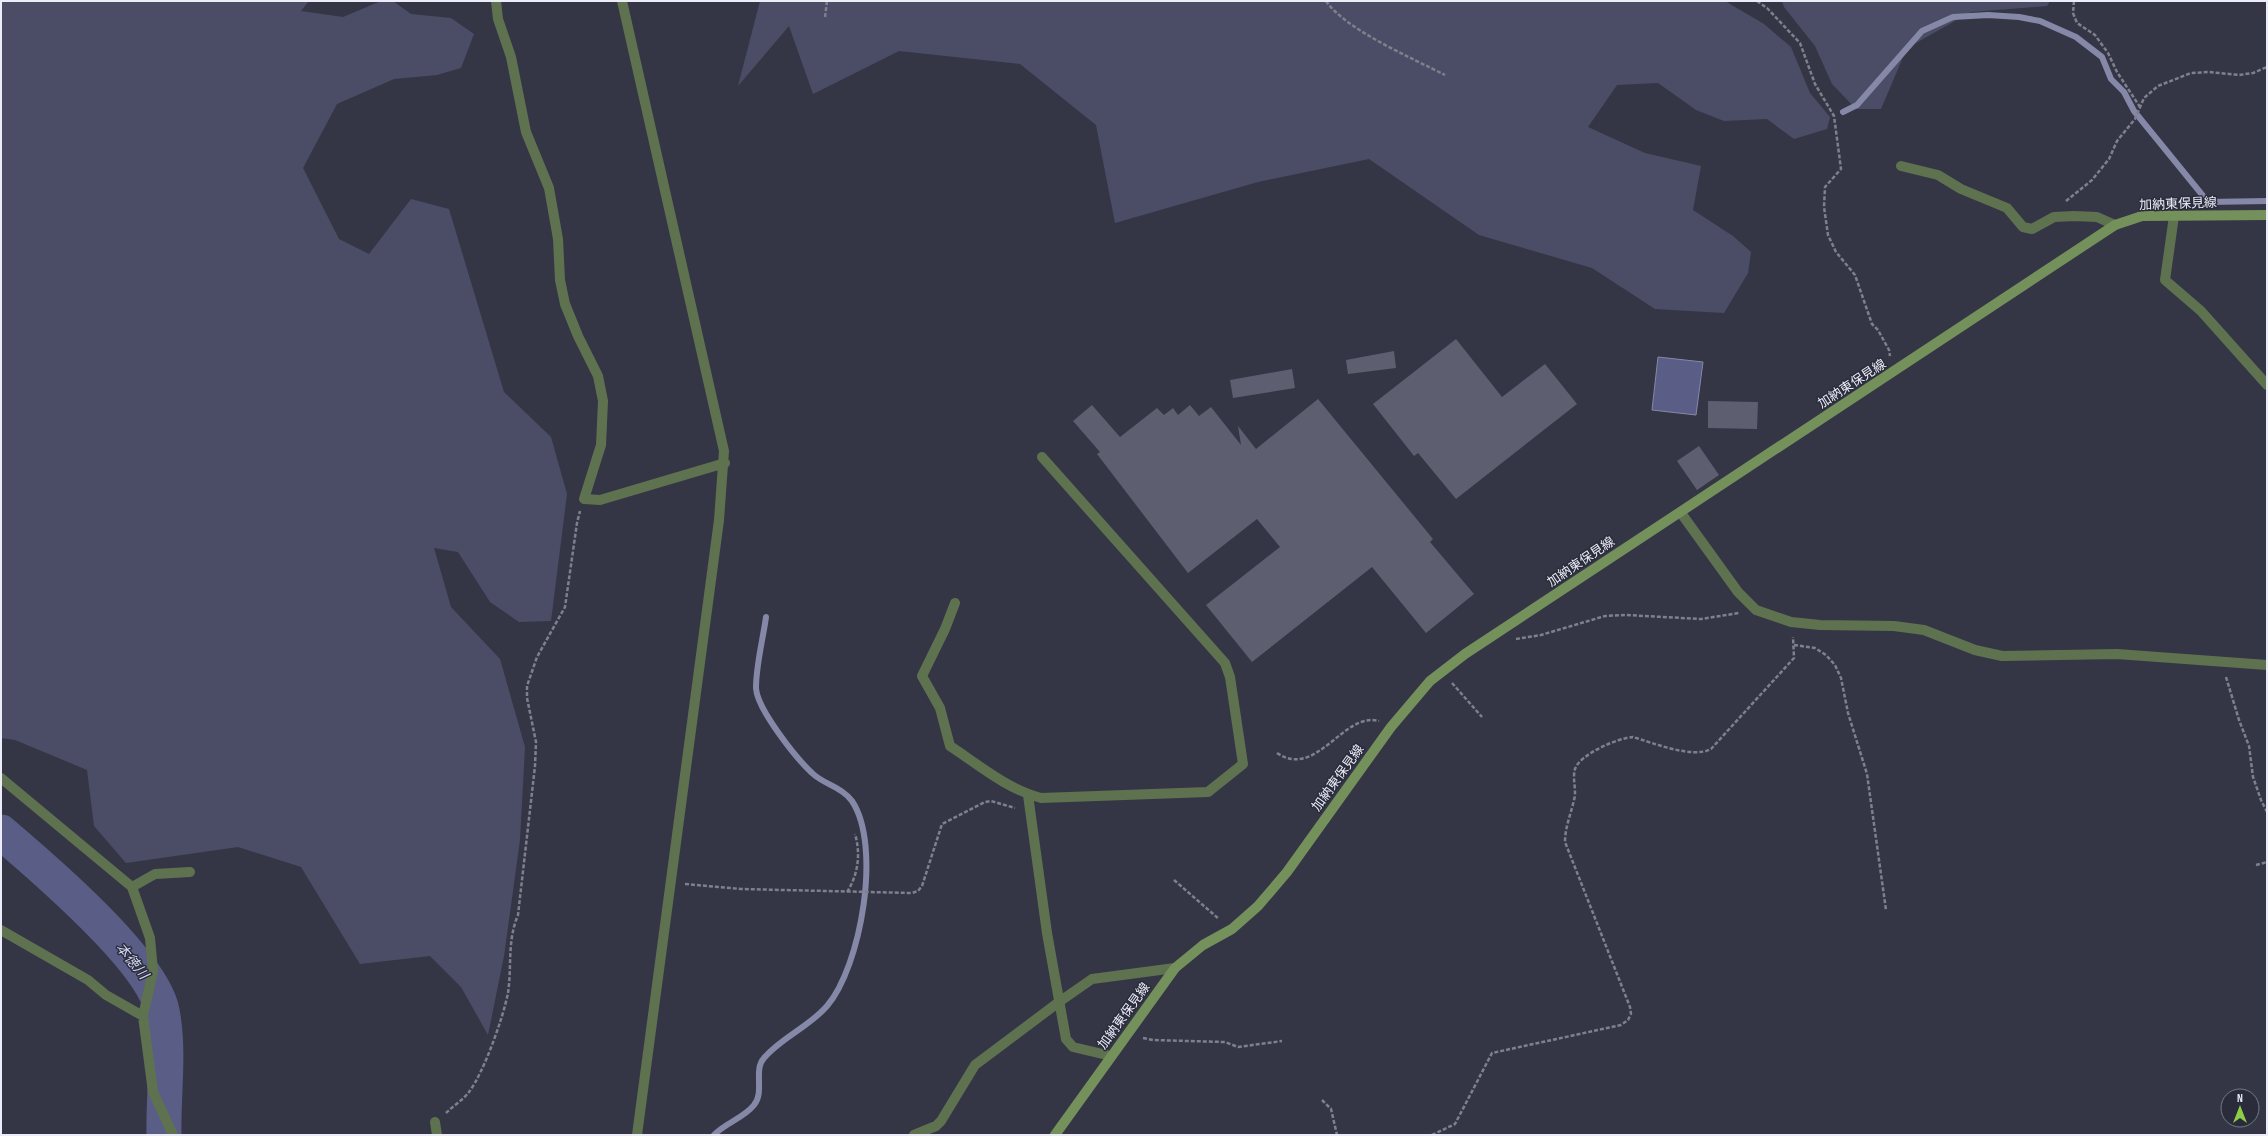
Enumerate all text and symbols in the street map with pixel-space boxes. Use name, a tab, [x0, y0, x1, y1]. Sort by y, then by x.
street label: 加納東保見線	[2139, 195, 2217, 213]
street label: 加納東保見線	[1815, 356, 1889, 412]
street label: 加納東保見線	[1544, 534, 1618, 590]
street label: 加納東保見線	[1309, 742, 1367, 814]
water label: 本徳川	[112, 939, 153, 984]
street label: 加納東保見線	[1095, 980, 1153, 1052]
north arrow	[2220, 1088, 2260, 1128]
text: N	[2237, 1092, 2243, 1105]

